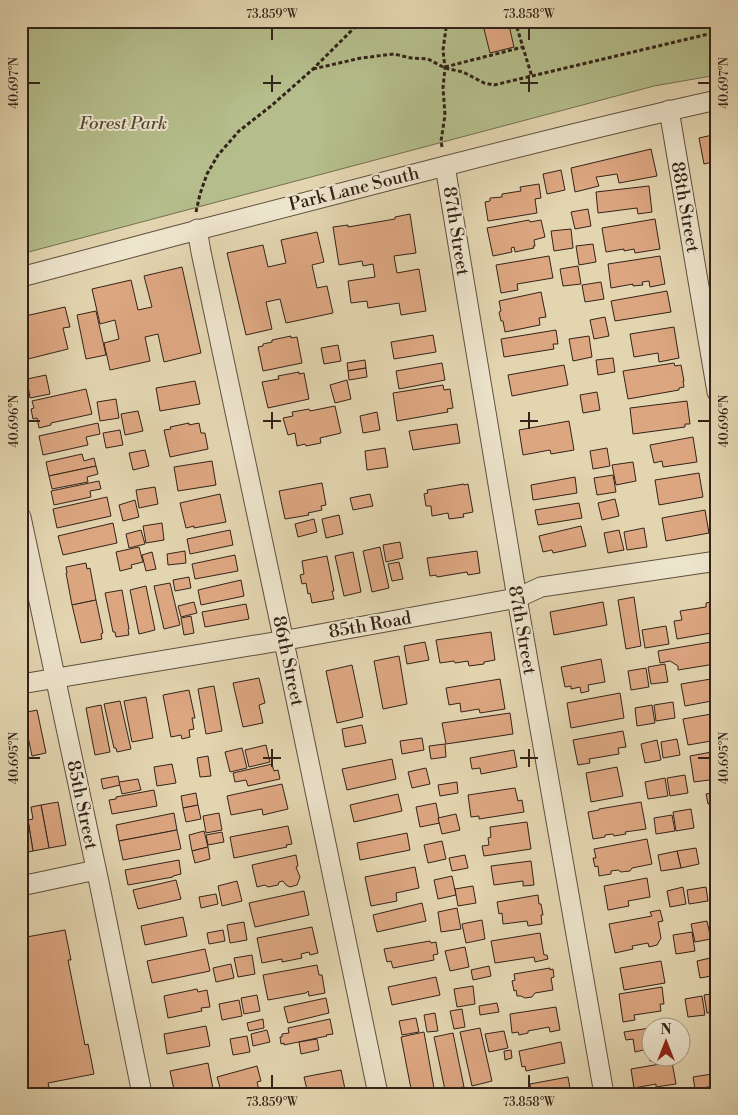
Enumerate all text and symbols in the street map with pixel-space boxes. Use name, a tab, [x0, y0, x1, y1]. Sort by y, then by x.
text: 73.859°W	[246, 7, 299, 22]
text: 73.858°W	[503, 7, 556, 22]
text: 40.697°N	[7, 57, 22, 109]
text: 40.697°N	[717, 57, 732, 109]
park label: Forest Park	[79, 112, 167, 135]
street label: 88th Street	[666, 160, 704, 255]
street label: Park Lane South	[286, 162, 422, 216]
street label: 87th Street	[438, 185, 474, 278]
text: 40.696°N	[7, 394, 22, 447]
text: 40.696°N	[717, 394, 732, 447]
street label: 87th Street	[503, 584, 541, 677]
street label: 85th Road	[327, 606, 414, 644]
street label: 86th Street	[267, 614, 309, 709]
text: 40.695°N	[7, 732, 22, 784]
text: 40.695°N	[717, 732, 732, 784]
street label: 85th Street	[61, 758, 103, 852]
north arrow	[640, 1018, 690, 1068]
text: N	[660, 1021, 672, 1039]
text: 73.859°W	[246, 1095, 299, 1110]
text: 73.858°W	[503, 1095, 556, 1110]

